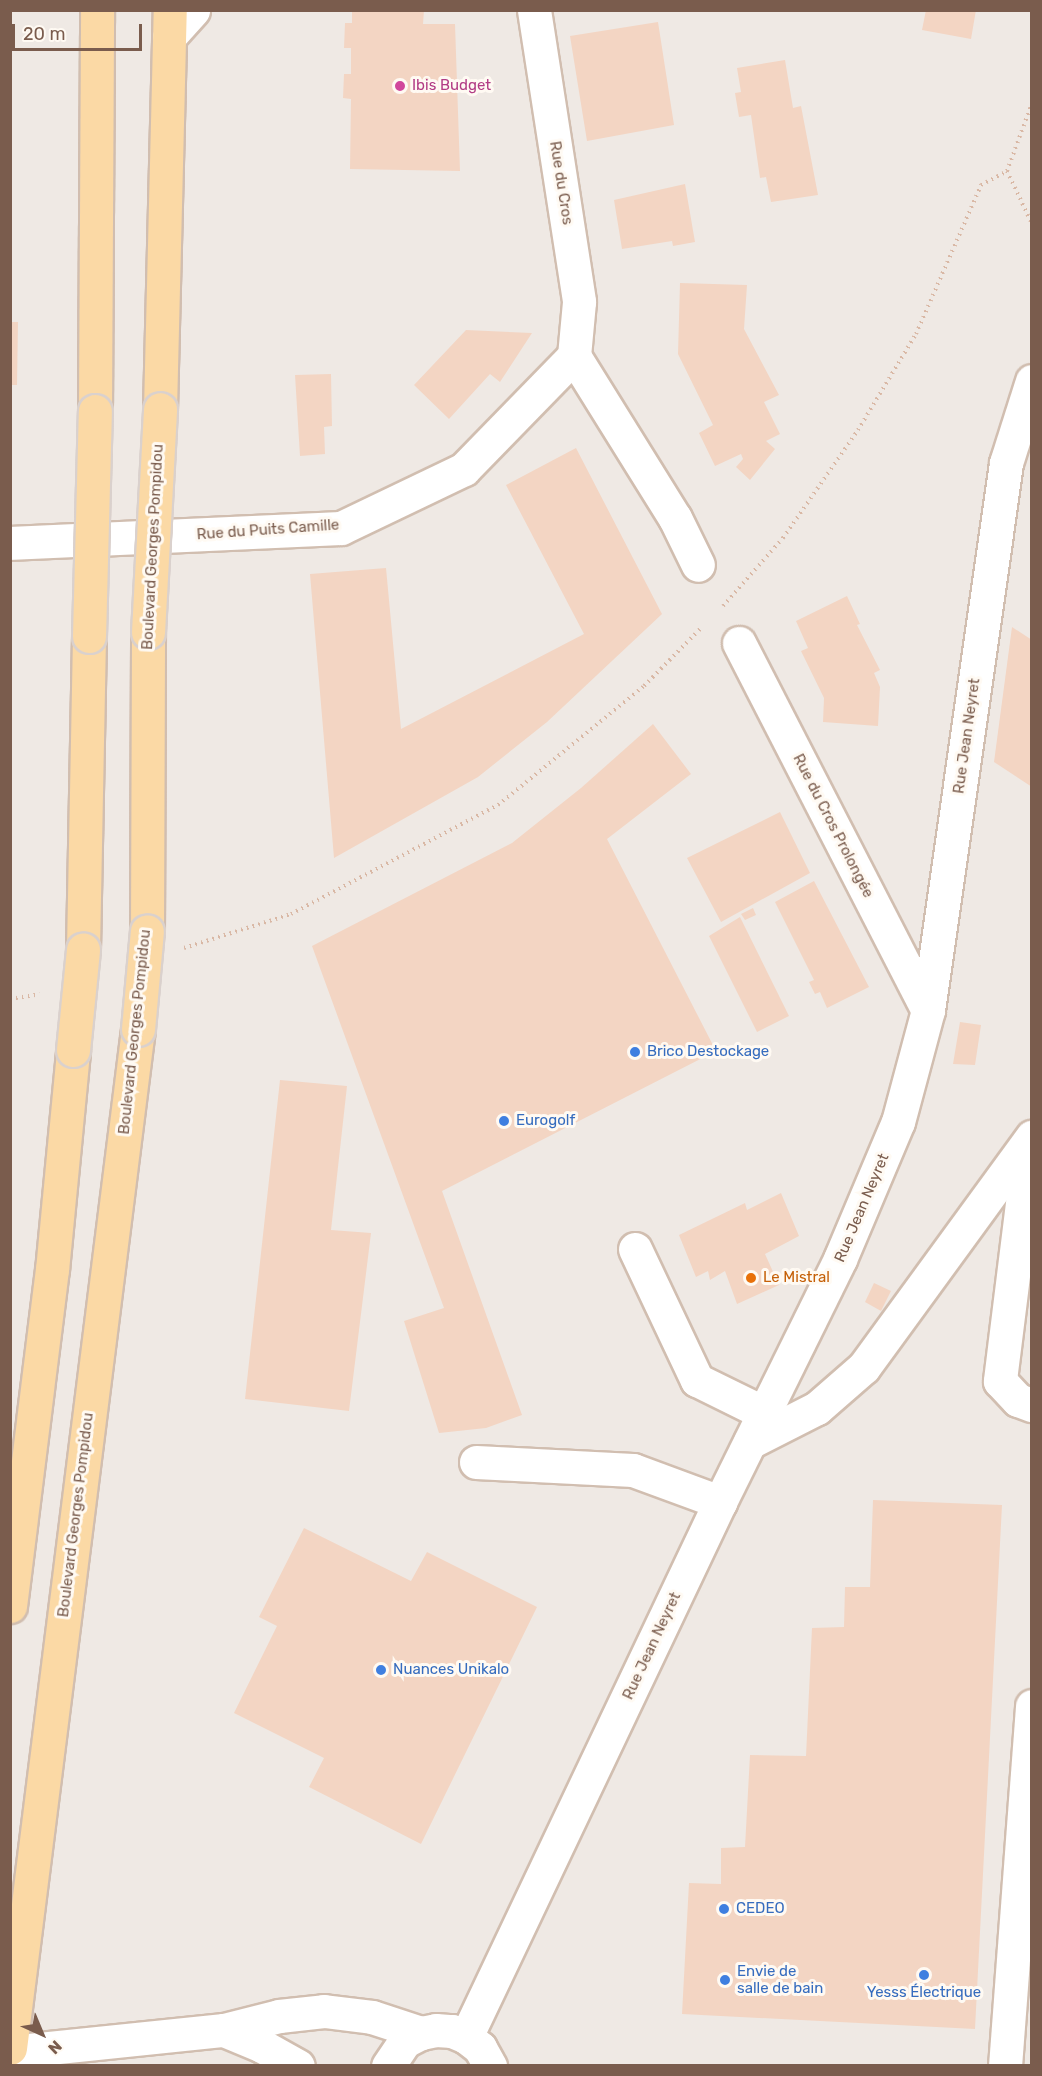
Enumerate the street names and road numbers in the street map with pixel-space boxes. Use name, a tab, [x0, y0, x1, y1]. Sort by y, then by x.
street label: Rue du Cros	[546, 140, 576, 226]
street label: Boulevard Georges Pompidou	[139, 444, 167, 650]
street label: Rue du Puits Camille	[196, 516, 340, 544]
street label: Rue Jean Neyret	[950, 677, 984, 795]
street label: Rue du Cros Prolongée	[789, 751, 877, 901]
street label: Boulevard Georges Pompidou	[115, 929, 155, 1135]
street label: Rue Jean Neyret	[831, 1151, 893, 1265]
street label: Boulevard Georges Pompidou	[55, 1412, 97, 1618]
street label: Rue Jean Neyret	[619, 1589, 685, 1703]

